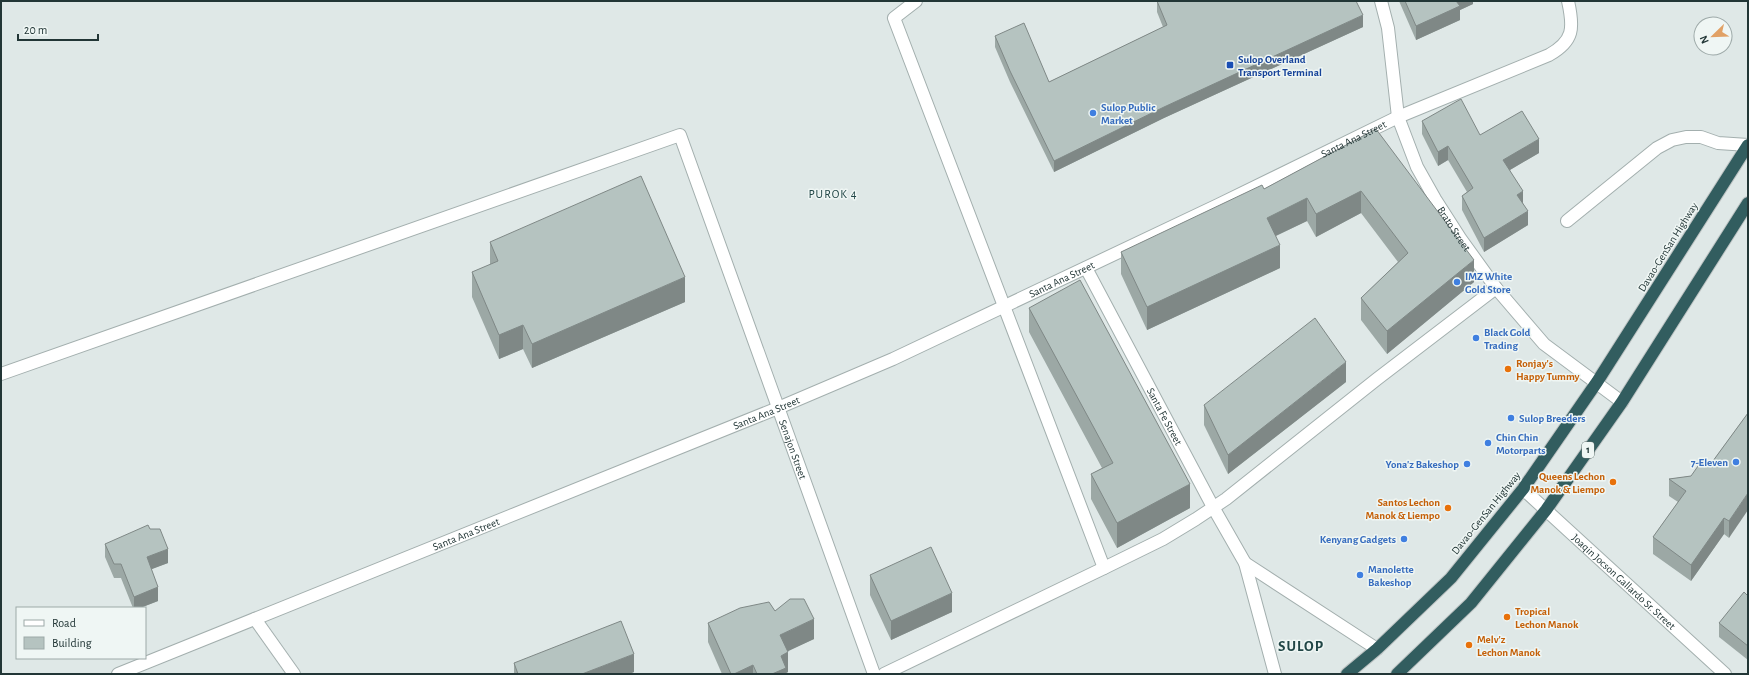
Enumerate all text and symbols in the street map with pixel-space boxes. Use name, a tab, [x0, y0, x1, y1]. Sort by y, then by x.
scale bar	[18, 16, 98, 42]
north arrow	[1693, 16, 1733, 56]
text: 20 m	[24, 24, 47, 36]
text: N	[1698, 34, 1711, 45]
place label: Sulop Overland Transport Terminal	[1238, 54, 1322, 78]
marker: Sulop Overland Transport Terminal	[1225, 60, 1235, 70]
place label: Sulop Public Market	[1101, 102, 1156, 126]
marker: Sulop Public Market	[1088, 108, 1098, 118]
street label: Santa Ana Street	[1319, 118, 1388, 159]
district label: PUROK 4	[808, 188, 858, 200]
street label: Davao-GenSan Highway	[1636, 200, 1700, 293]
street label: Brato Street	[1436, 204, 1473, 253]
street label: Santa Ana Street	[1027, 259, 1096, 299]
place label: IMZ White Gold Store	[1465, 271, 1512, 295]
marker: IMZ White Gold Store	[1452, 277, 1462, 287]
place label: Black Gold Trading	[1484, 327, 1531, 351]
marker: Black Gold Trading	[1471, 333, 1481, 343]
place label: Ronjay's Happy Tummy	[1516, 358, 1580, 382]
marker: Ronjay's Happy Tummy	[1503, 364, 1513, 374]
street label: Santa Fe Street	[1145, 386, 1185, 447]
street label: Santa Ana Street	[731, 394, 802, 431]
marker: Sulop Breeders	[1506, 413, 1516, 423]
place label: Sulop Breeders	[1519, 413, 1585, 424]
street label: Senajon Street	[777, 418, 809, 481]
place label: Chin Chin Motorparts	[1496, 432, 1546, 456]
marker: Chin Chin Motorparts	[1483, 438, 1493, 448]
road number: 1	[1582, 442, 1594, 458]
place label: 7-Eleven	[1691, 457, 1728, 468]
marker: 7-Eleven	[1731, 457, 1741, 467]
place label: Yona'z Bakeshop	[1386, 459, 1459, 470]
marker: Yona'z Bakeshop	[1462, 459, 1472, 469]
street label: Davao-GenSan Highway	[1449, 469, 1523, 556]
place label: Queens Lechon Manok & Liempo	[1530, 471, 1606, 495]
marker: Queens Lechon Manok & Liempo	[1608, 477, 1618, 487]
place label: Santos Lechon Manok & Liempo	[1365, 497, 1441, 521]
marker: Santos Lechon Manok & Liempo	[1443, 503, 1453, 513]
street label: Santa Ana Street	[431, 515, 501, 552]
street label: Joaqin Jocson Gallardo Sr. Street	[1570, 532, 1678, 632]
place label: Kenyang Gadgets	[1320, 534, 1396, 545]
marker: Kenyang Gadgets	[1399, 534, 1409, 544]
place label: Manolette Bakeshop	[1368, 564, 1414, 588]
marker: Manolette Bakeshop	[1355, 570, 1365, 580]
place label: Tropical Lechon Manok	[1515, 606, 1579, 630]
legend	[16, 607, 146, 659]
marker: Tropical Lechon Manok	[1502, 612, 1512, 622]
text: Road	[52, 617, 76, 629]
place label: Melv'z Lechon Manok	[1477, 634, 1541, 658]
text: Building	[52, 637, 92, 649]
district label: SULOP	[1278, 639, 1324, 654]
marker: Melv'z Lechon Manok	[1464, 640, 1474, 650]

